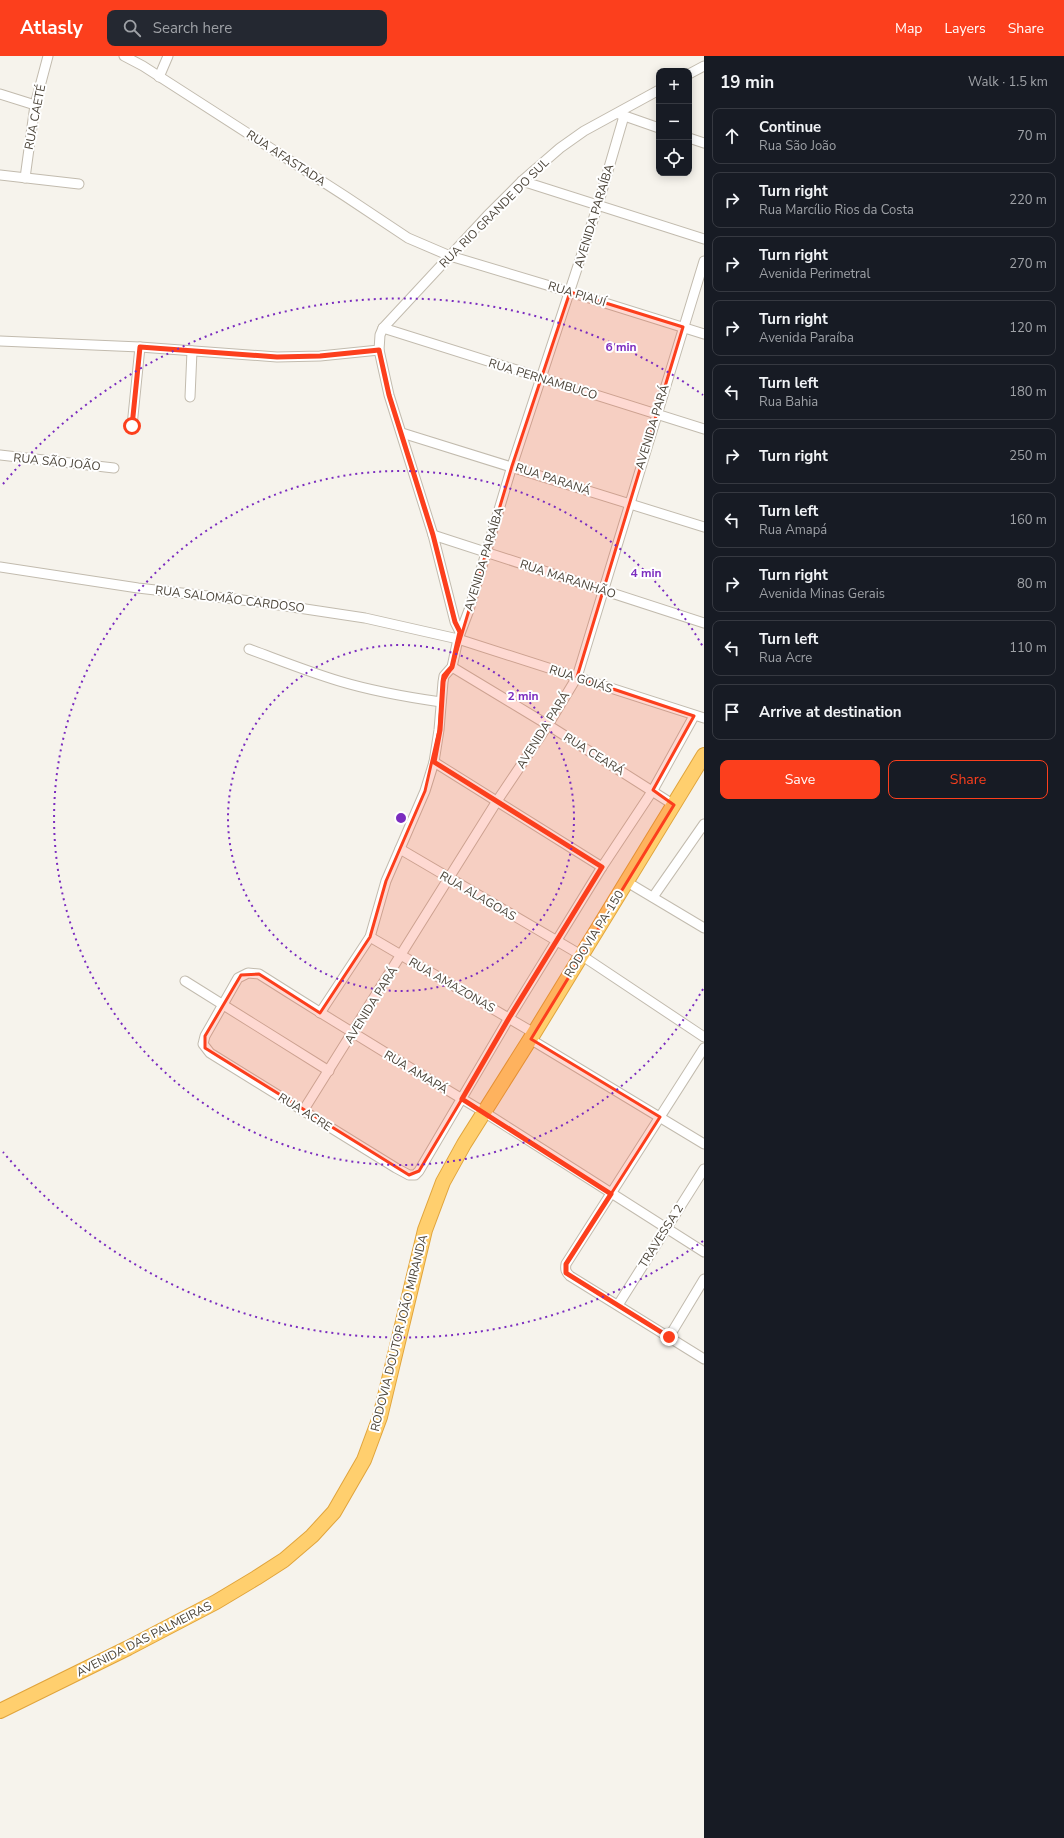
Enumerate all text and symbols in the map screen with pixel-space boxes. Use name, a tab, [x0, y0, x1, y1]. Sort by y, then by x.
search box	[107, 10, 387, 46]
text: Atlasly	[20, 15, 83, 41]
icon: search	[121, 17, 143, 39]
text: Search here	[153, 18, 232, 38]
text: Map	[895, 19, 922, 38]
text: Layers	[944, 19, 986, 38]
text: Share	[1008, 19, 1044, 38]
map controls	[656, 68, 692, 176]
button: +	[656, 68, 692, 104]
text: 19 min	[720, 71, 774, 94]
text: Walk · 1.5 km	[968, 73, 1048, 91]
street label: RUA CAETÉ	[21, 83, 49, 151]
button: −	[656, 104, 692, 140]
text: Continue	[759, 117, 821, 137]
icon: ahead	[721, 125, 743, 147]
street label: RUA AFASTADA	[243, 126, 329, 190]
text: 70 m	[1017, 127, 1047, 145]
text: Rua São João	[759, 137, 836, 155]
button: locate	[656, 140, 692, 176]
street label: RUA RIO GRANDE DO SUL	[436, 154, 553, 271]
street label: AVENIDA PARAÍBA	[571, 162, 617, 270]
text: Turn right	[759, 181, 828, 201]
icon: right	[721, 189, 743, 211]
text: 220 m	[1009, 191, 1047, 209]
text: Rua Marcílio Rios da Costa	[759, 201, 914, 219]
text: Turn right	[759, 245, 828, 265]
icon: right	[721, 253, 743, 275]
text: 270 m	[1009, 255, 1047, 273]
text: Avenida Perimetral	[759, 265, 870, 283]
street label: RUA PIAUÍ	[546, 278, 609, 311]
text: Turn right	[759, 309, 828, 329]
icon: right	[721, 317, 743, 339]
text: 120 m	[1009, 319, 1047, 337]
text: Avenida Paraíba	[759, 329, 854, 347]
text: 6 min	[605, 339, 637, 355]
street label: RUA PERNAMBUCO	[487, 355, 599, 403]
text: Turn left	[759, 373, 818, 393]
icon: left	[721, 381, 743, 403]
street label: AVENIDA PARÁ	[631, 382, 673, 471]
text: 180 m	[1009, 383, 1047, 401]
text: Rua Bahia	[759, 393, 818, 411]
route start	[123, 417, 141, 435]
icon: right	[721, 445, 743, 467]
text: Turn right	[759, 446, 828, 466]
text: 250 m	[1009, 447, 1047, 465]
street label: RUA SÃO JOÃO	[13, 449, 101, 475]
street label: RUA PARANÁ	[513, 459, 593, 499]
text: Turn left	[759, 501, 818, 521]
street label: AVENIDA PARAÍBA	[461, 505, 507, 613]
icon: left	[721, 509, 743, 531]
text: 160 m	[1009, 511, 1047, 529]
text: Rua Amapá	[759, 521, 827, 539]
street label: RUA MARANHÃO	[518, 556, 618, 602]
text: 4 min	[630, 565, 662, 581]
text: Turn right	[759, 565, 828, 585]
icon: right	[721, 573, 743, 595]
text: 80 m	[1017, 575, 1047, 593]
street label: RUA SALOMÃO CARDOSO	[154, 582, 306, 616]
text: Avenida Minas Gerais	[759, 585, 885, 603]
text: Turn left	[759, 629, 818, 649]
icon: left	[721, 637, 743, 659]
text: 110 m	[1009, 639, 1047, 657]
text: Rua Acre	[759, 649, 812, 667]
street label: RUA GOIÁS	[547, 661, 615, 697]
text: 2 min	[507, 688, 539, 704]
street label: AVENIDA PARÁ	[513, 688, 573, 772]
icon: arrive	[721, 701, 743, 723]
text: Arrive at destination	[759, 702, 902, 722]
street label: RUA CEARÁ	[561, 729, 628, 779]
button: Save	[720, 760, 880, 799]
button: Share	[888, 760, 1048, 799]
centre of rings	[394, 811, 408, 825]
street label: RUA ALAGOAS	[437, 868, 519, 924]
street label: RODOVIA PA-150	[561, 887, 627, 981]
street label: RUA AMAZONAS	[406, 954, 498, 1016]
street label: AVENIDA PARÁ	[341, 963, 401, 1047]
street label: RUA AMAPÁ	[381, 1047, 451, 1097]
street label: RUA ACRE	[275, 1089, 335, 1135]
street label: TRAVESSA 2	[635, 1201, 687, 1271]
street label: RODOVIA DOUTOR JOÃO MIRANDA	[367, 1233, 431, 1433]
route end	[660, 1328, 678, 1346]
street label: AVENIDA DAS PALMEIRAS	[74, 1598, 214, 1680]

